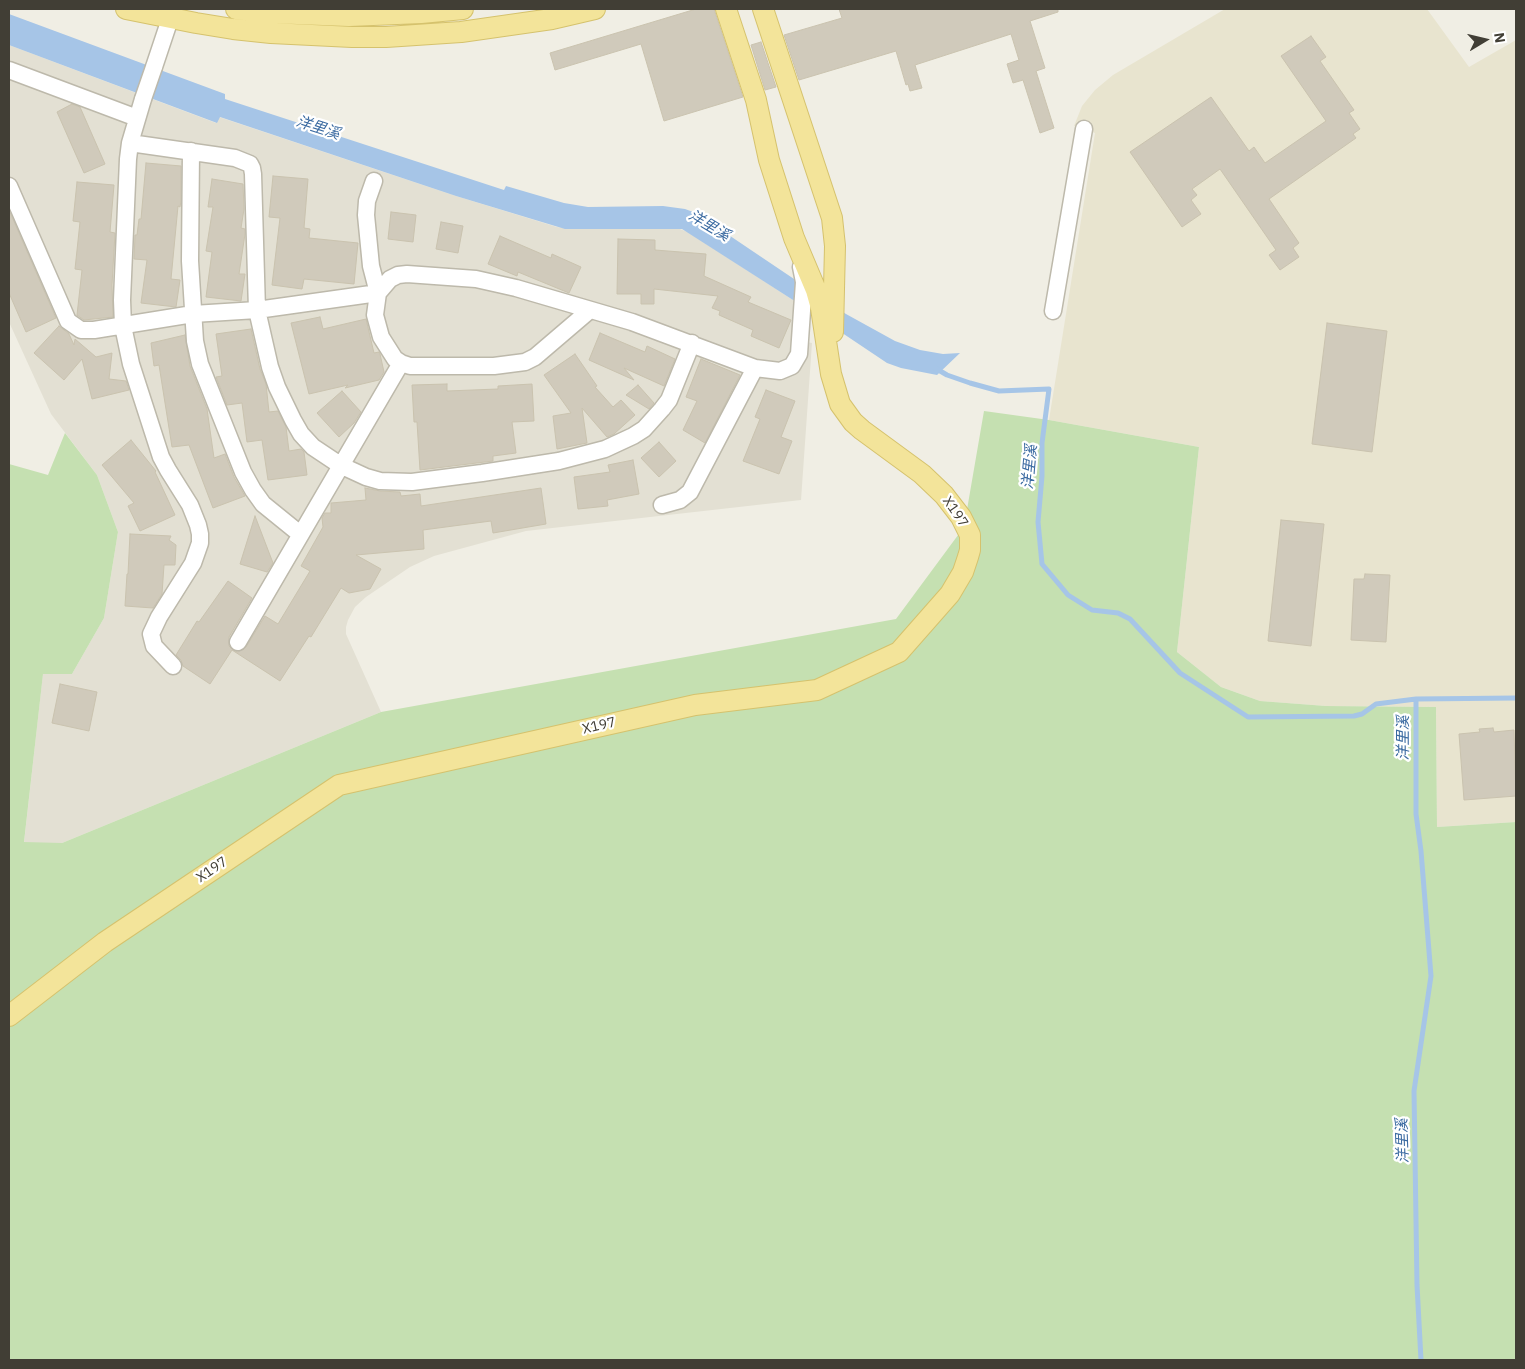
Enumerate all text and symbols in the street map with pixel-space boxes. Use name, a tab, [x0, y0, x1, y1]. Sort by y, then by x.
north arrow	[1460, 15, 1510, 65]
text: N	[1490, 31, 1509, 44]
water label: 洋里溪	[294, 112, 342, 144]
water label: 洋里溪	[685, 207, 733, 245]
water label: 洋里溪	[1019, 444, 1041, 490]
street label: X197	[939, 493, 971, 531]
street label: X197	[581, 714, 617, 738]
water label: 洋里溪	[1395, 716, 1413, 760]
street label: X197	[193, 854, 231, 886]
water label: 洋里溪	[1393, 1118, 1413, 1164]

